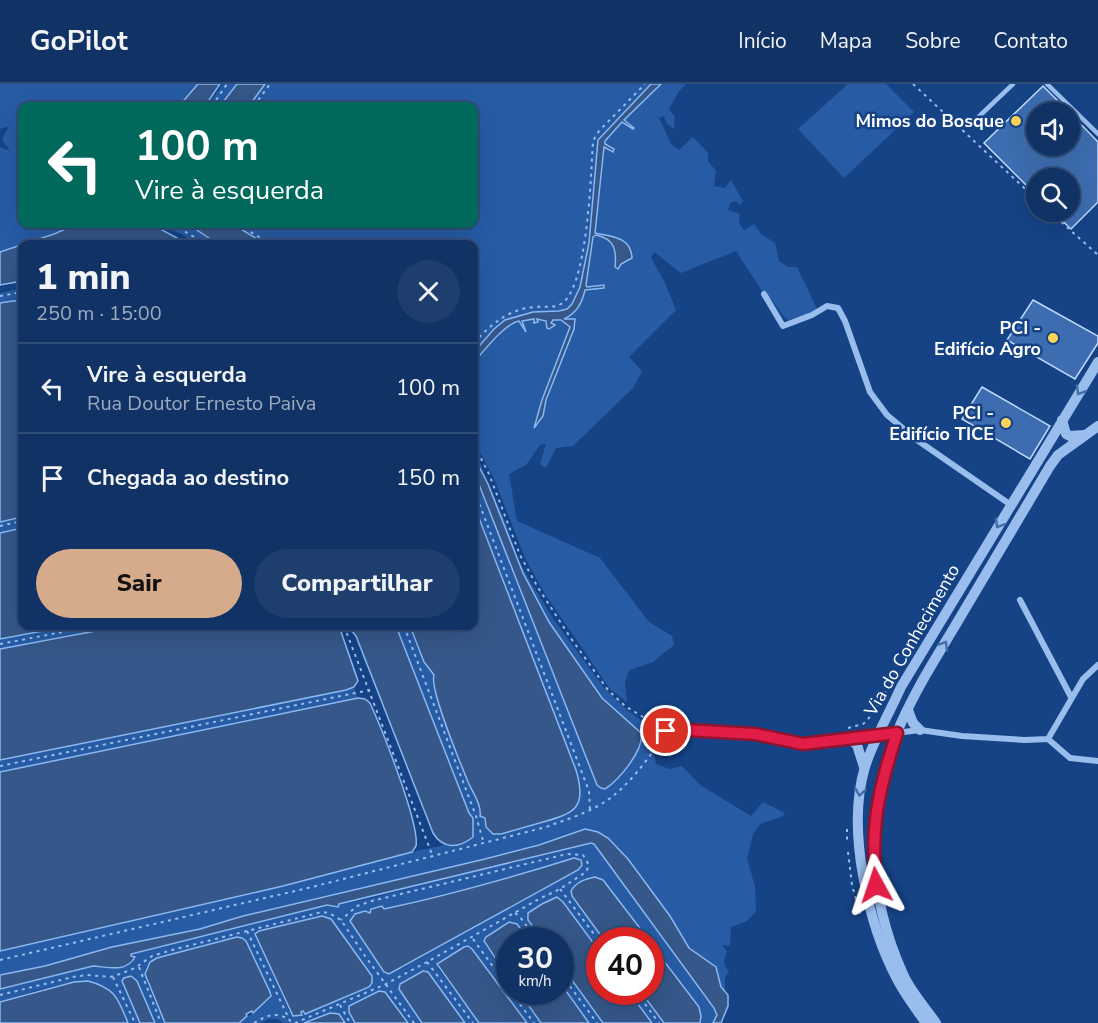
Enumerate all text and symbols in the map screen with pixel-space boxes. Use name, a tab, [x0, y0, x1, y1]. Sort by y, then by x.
text: GoPilot	[30, 22, 128, 60]
text: Início	[738, 27, 787, 55]
text: Mapa	[820, 27, 872, 55]
text: Sobre	[905, 27, 961, 55]
text: Contato	[994, 27, 1068, 55]
map controls	[1026, 102, 1080, 222]
button: sound	[1026, 102, 1080, 156]
place label: Mimos do Bosque	[855, 109, 1004, 133]
marker: Mimos do Bosque	[1009, 114, 1023, 128]
text: 100 m	[135, 118, 259, 175]
icon: left	[36, 126, 114, 204]
button: search	[1026, 168, 1080, 222]
text: Vire à esquerda	[135, 172, 324, 209]
text: 1 min	[36, 253, 131, 302]
button: close	[397, 260, 460, 323]
text: 250 m · 15:00	[36, 300, 162, 327]
place label: PCI - Edifício Agro	[934, 316, 1041, 361]
marker: PCI - Edifício Agro	[1046, 331, 1060, 345]
text: Vire à esquerda	[87, 360, 247, 390]
icon: left	[36, 372, 69, 405]
text: 100 m	[396, 373, 460, 403]
one-way arrow	[1076, 385, 1088, 395]
text: Rua Doutor Ernesto Paiva	[87, 390, 316, 417]
place label: PCI - Edifício TICE	[889, 401, 994, 446]
marker: PCI - Edifício TICE	[999, 416, 1013, 430]
icon: arrive	[36, 462, 69, 495]
text: Chegada ao destino	[87, 463, 289, 493]
text: 150 m	[396, 463, 460, 493]
one-way arrow	[994, 518, 1006, 528]
button: Sair	[36, 549, 242, 618]
button: Compartilhar	[254, 549, 460, 618]
street label: Via do Conhecimento	[858, 560, 965, 721]
one-way arrow	[936, 641, 948, 651]
pin	[640, 705, 691, 756]
icon: arrive	[649, 714, 682, 747]
one-way arrow	[855, 787, 867, 796]
position arrow	[844, 853, 908, 917]
speed limit sign: 40	[586, 927, 664, 1005]
text: 30	[517, 938, 553, 979]
text: km/h	[518, 971, 552, 991]

